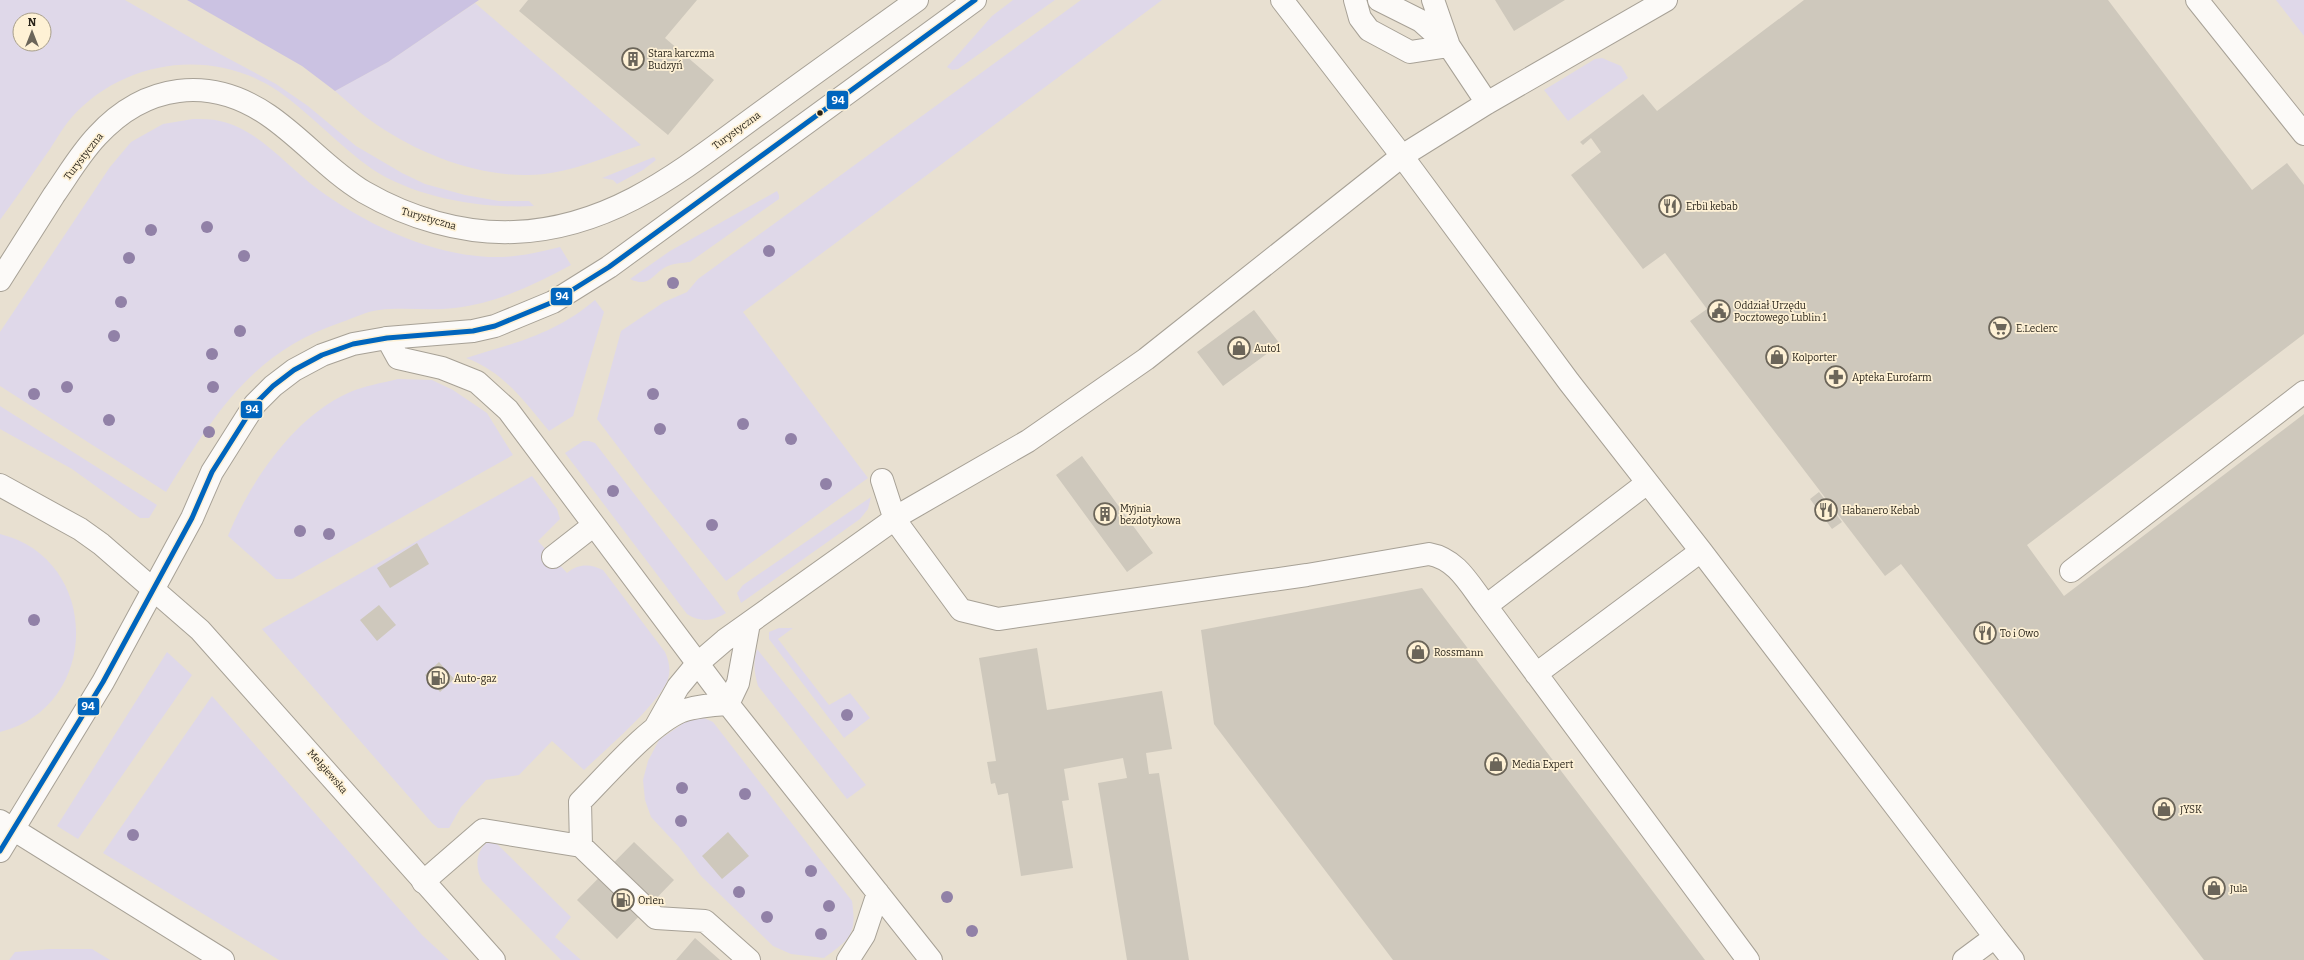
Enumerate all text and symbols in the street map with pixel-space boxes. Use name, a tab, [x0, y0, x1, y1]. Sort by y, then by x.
north arrow	[12, 12, 52, 52]
text: N	[28, 16, 37, 29]
building icon: Stara karczma Budzyń	[620, 46, 646, 72]
place label: Stara karczma Budzyń	[648, 48, 715, 72]
line badge: 94	[826, 90, 849, 110]
text: 94	[831, 94, 845, 107]
unlabelled marker	[815, 108, 825, 118]
street label: Turystyczna	[710, 109, 763, 152]
street label: Turystyczna	[62, 130, 106, 183]
restaurant icon: Erbil kebab	[1657, 193, 1683, 219]
place label: Erbil kebab	[1686, 201, 1738, 213]
street label: Turystyczna	[400, 205, 458, 233]
line badge: 94	[550, 287, 573, 306]
text: 94	[555, 290, 569, 303]
public building icon: Oddział Urzędu Pocztowego Lublin 1	[1706, 298, 1732, 324]
place label: Oddział Urzędu Pocztowego Lublin 1	[1734, 300, 1827, 324]
supermarket icon: E.Leclerc	[1987, 315, 2013, 341]
place label: E.Leclerc	[2016, 323, 2058, 335]
shop icon: Auto1	[1226, 335, 1252, 361]
place label: Auto1	[1254, 343, 1280, 355]
shop icon: Kolporter	[1764, 344, 1790, 370]
place label: Kolporter	[1792, 352, 1837, 364]
pharmacy icon: Apteka Eurofarm	[1823, 364, 1849, 390]
place label: Apteka Eurofarm	[1852, 372, 1932, 384]
line badge: 94	[240, 400, 263, 419]
text: 94	[245, 403, 259, 416]
restaurant icon: Habanero Kebab	[1813, 497, 1839, 523]
building icon: Myjnia bezdotykowa	[1092, 501, 1118, 527]
place label: Myjnia bezdotykowa	[1120, 503, 1181, 527]
place label: Habanero Kebab	[1842, 505, 1920, 517]
restaurant icon: To i Owo	[1972, 620, 1998, 646]
place label: To i Owo	[2000, 628, 2039, 640]
shop icon: Rossmann	[1405, 639, 1431, 665]
place label: Rossmann	[1434, 647, 1484, 659]
fuel station icon: Auto-gaz	[425, 665, 451, 691]
place label: Auto-gaz	[454, 673, 497, 685]
line badge: 94	[77, 697, 100, 716]
text: 94	[81, 700, 95, 713]
street label: Mełgiewska	[305, 747, 350, 797]
shop icon: Media Expert	[1483, 751, 1509, 777]
place label: Media Expert	[1512, 759, 1574, 771]
shop icon: JYSK	[2151, 796, 2177, 822]
place label: JYSK	[2179, 804, 2202, 816]
shop icon: Jula	[2201, 875, 2227, 901]
place label: Jula	[2229, 883, 2248, 895]
fuel station icon: Orlen	[610, 887, 636, 913]
place label: Orlen	[638, 895, 665, 907]

